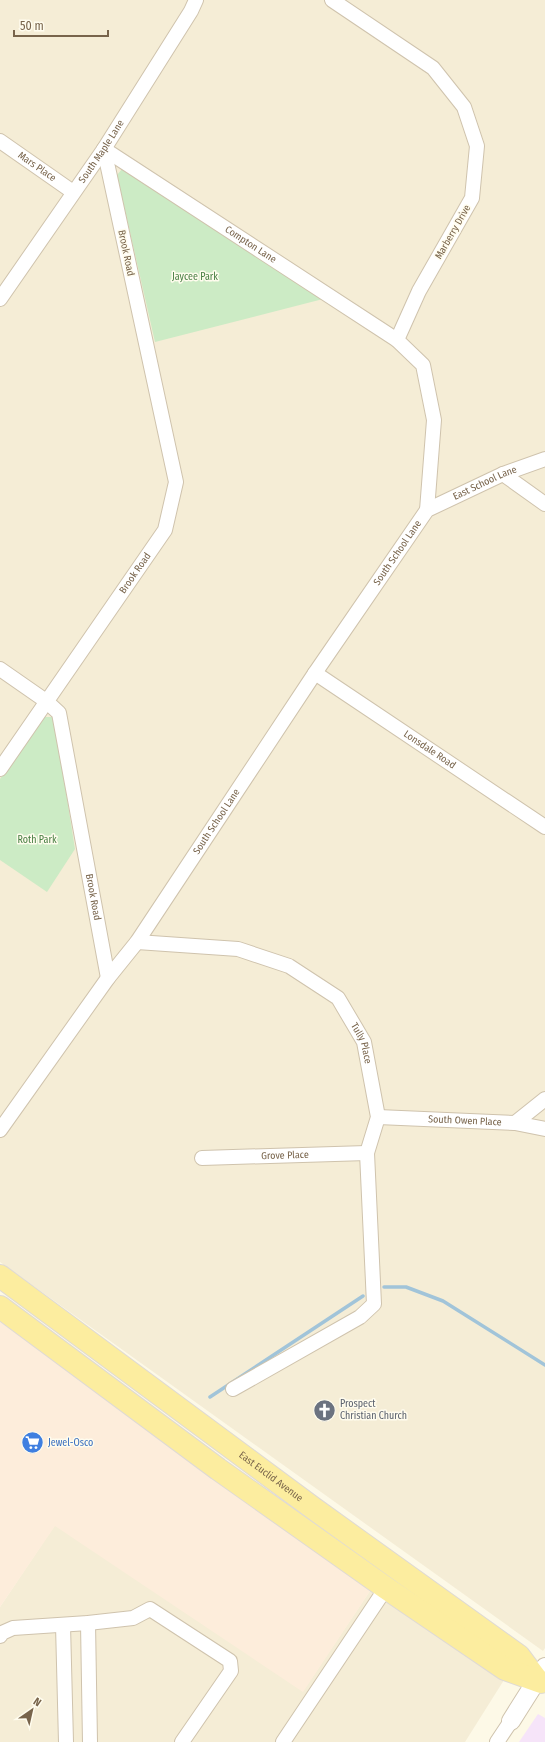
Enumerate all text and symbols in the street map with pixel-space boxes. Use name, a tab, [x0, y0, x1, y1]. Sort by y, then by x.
scale bar	[14, 12, 108, 38]
text: 50 m	[20, 19, 44, 33]
street label: South Maple Lane	[76, 118, 127, 185]
street label: Mars Place	[16, 149, 58, 184]
street label: Marberry Drive	[433, 203, 473, 261]
street label: Compton Lane	[223, 224, 279, 266]
street label: Brook Road	[115, 229, 137, 277]
park label: Jaycee Park	[172, 271, 218, 283]
street label: East School Lane	[451, 464, 519, 503]
street label: South School Lane	[371, 518, 424, 588]
street label: Brook Road	[117, 550, 154, 596]
street label: Lonsdale Road	[401, 728, 458, 771]
street label: South School Lane	[191, 787, 243, 857]
park label: Roth Park	[17, 834, 57, 846]
street label: Brook Road	[83, 873, 103, 921]
street label: Tully Place	[348, 1021, 374, 1065]
street label: South Owen Place	[428, 1113, 502, 1128]
street label: Grove Place	[261, 1149, 309, 1162]
church icon: Prospect Christian Church	[312, 1397, 338, 1423]
place label: Prospect Christian Church	[340, 1398, 407, 1422]
supermarket icon: Jewel-Osco	[20, 1430, 46, 1456]
place label: Jewel-Osco	[48, 1437, 93, 1449]
street label: East Euclid Avenue	[236, 1449, 305, 1504]
north arrow	[12, 1690, 52, 1730]
text: N	[31, 1695, 44, 1709]

